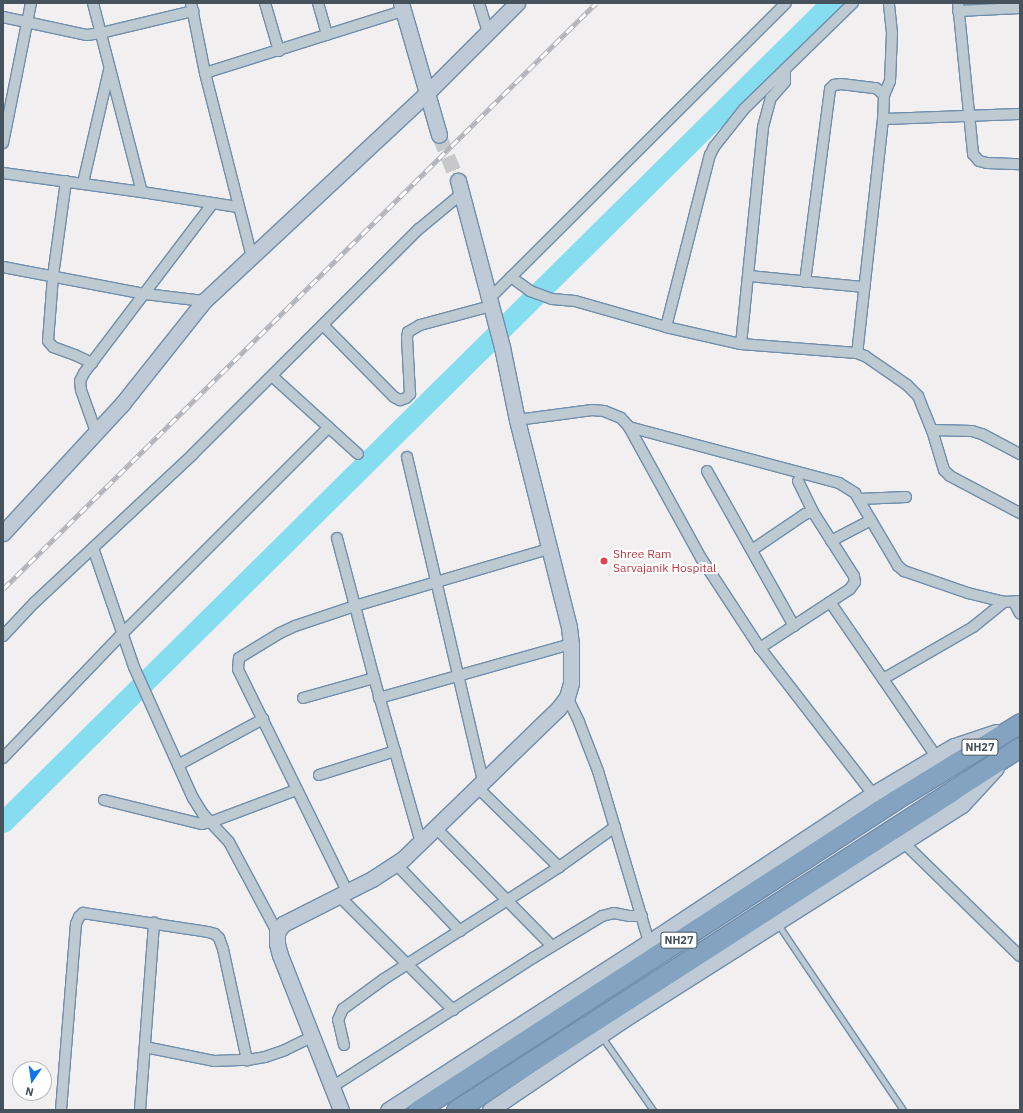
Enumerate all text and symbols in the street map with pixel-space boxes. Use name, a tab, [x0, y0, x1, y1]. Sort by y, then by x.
place label: Shree Ram Sarvajanik Hospital	[613, 547, 716, 575]
marker: Shree Ram Sarvajanik Hospital	[598, 555, 610, 567]
road number: NH27	[961, 738, 999, 756]
road number: NH27	[660, 931, 698, 949]
north arrow	[12, 1061, 52, 1101]
text: N	[24, 1084, 35, 1099]

